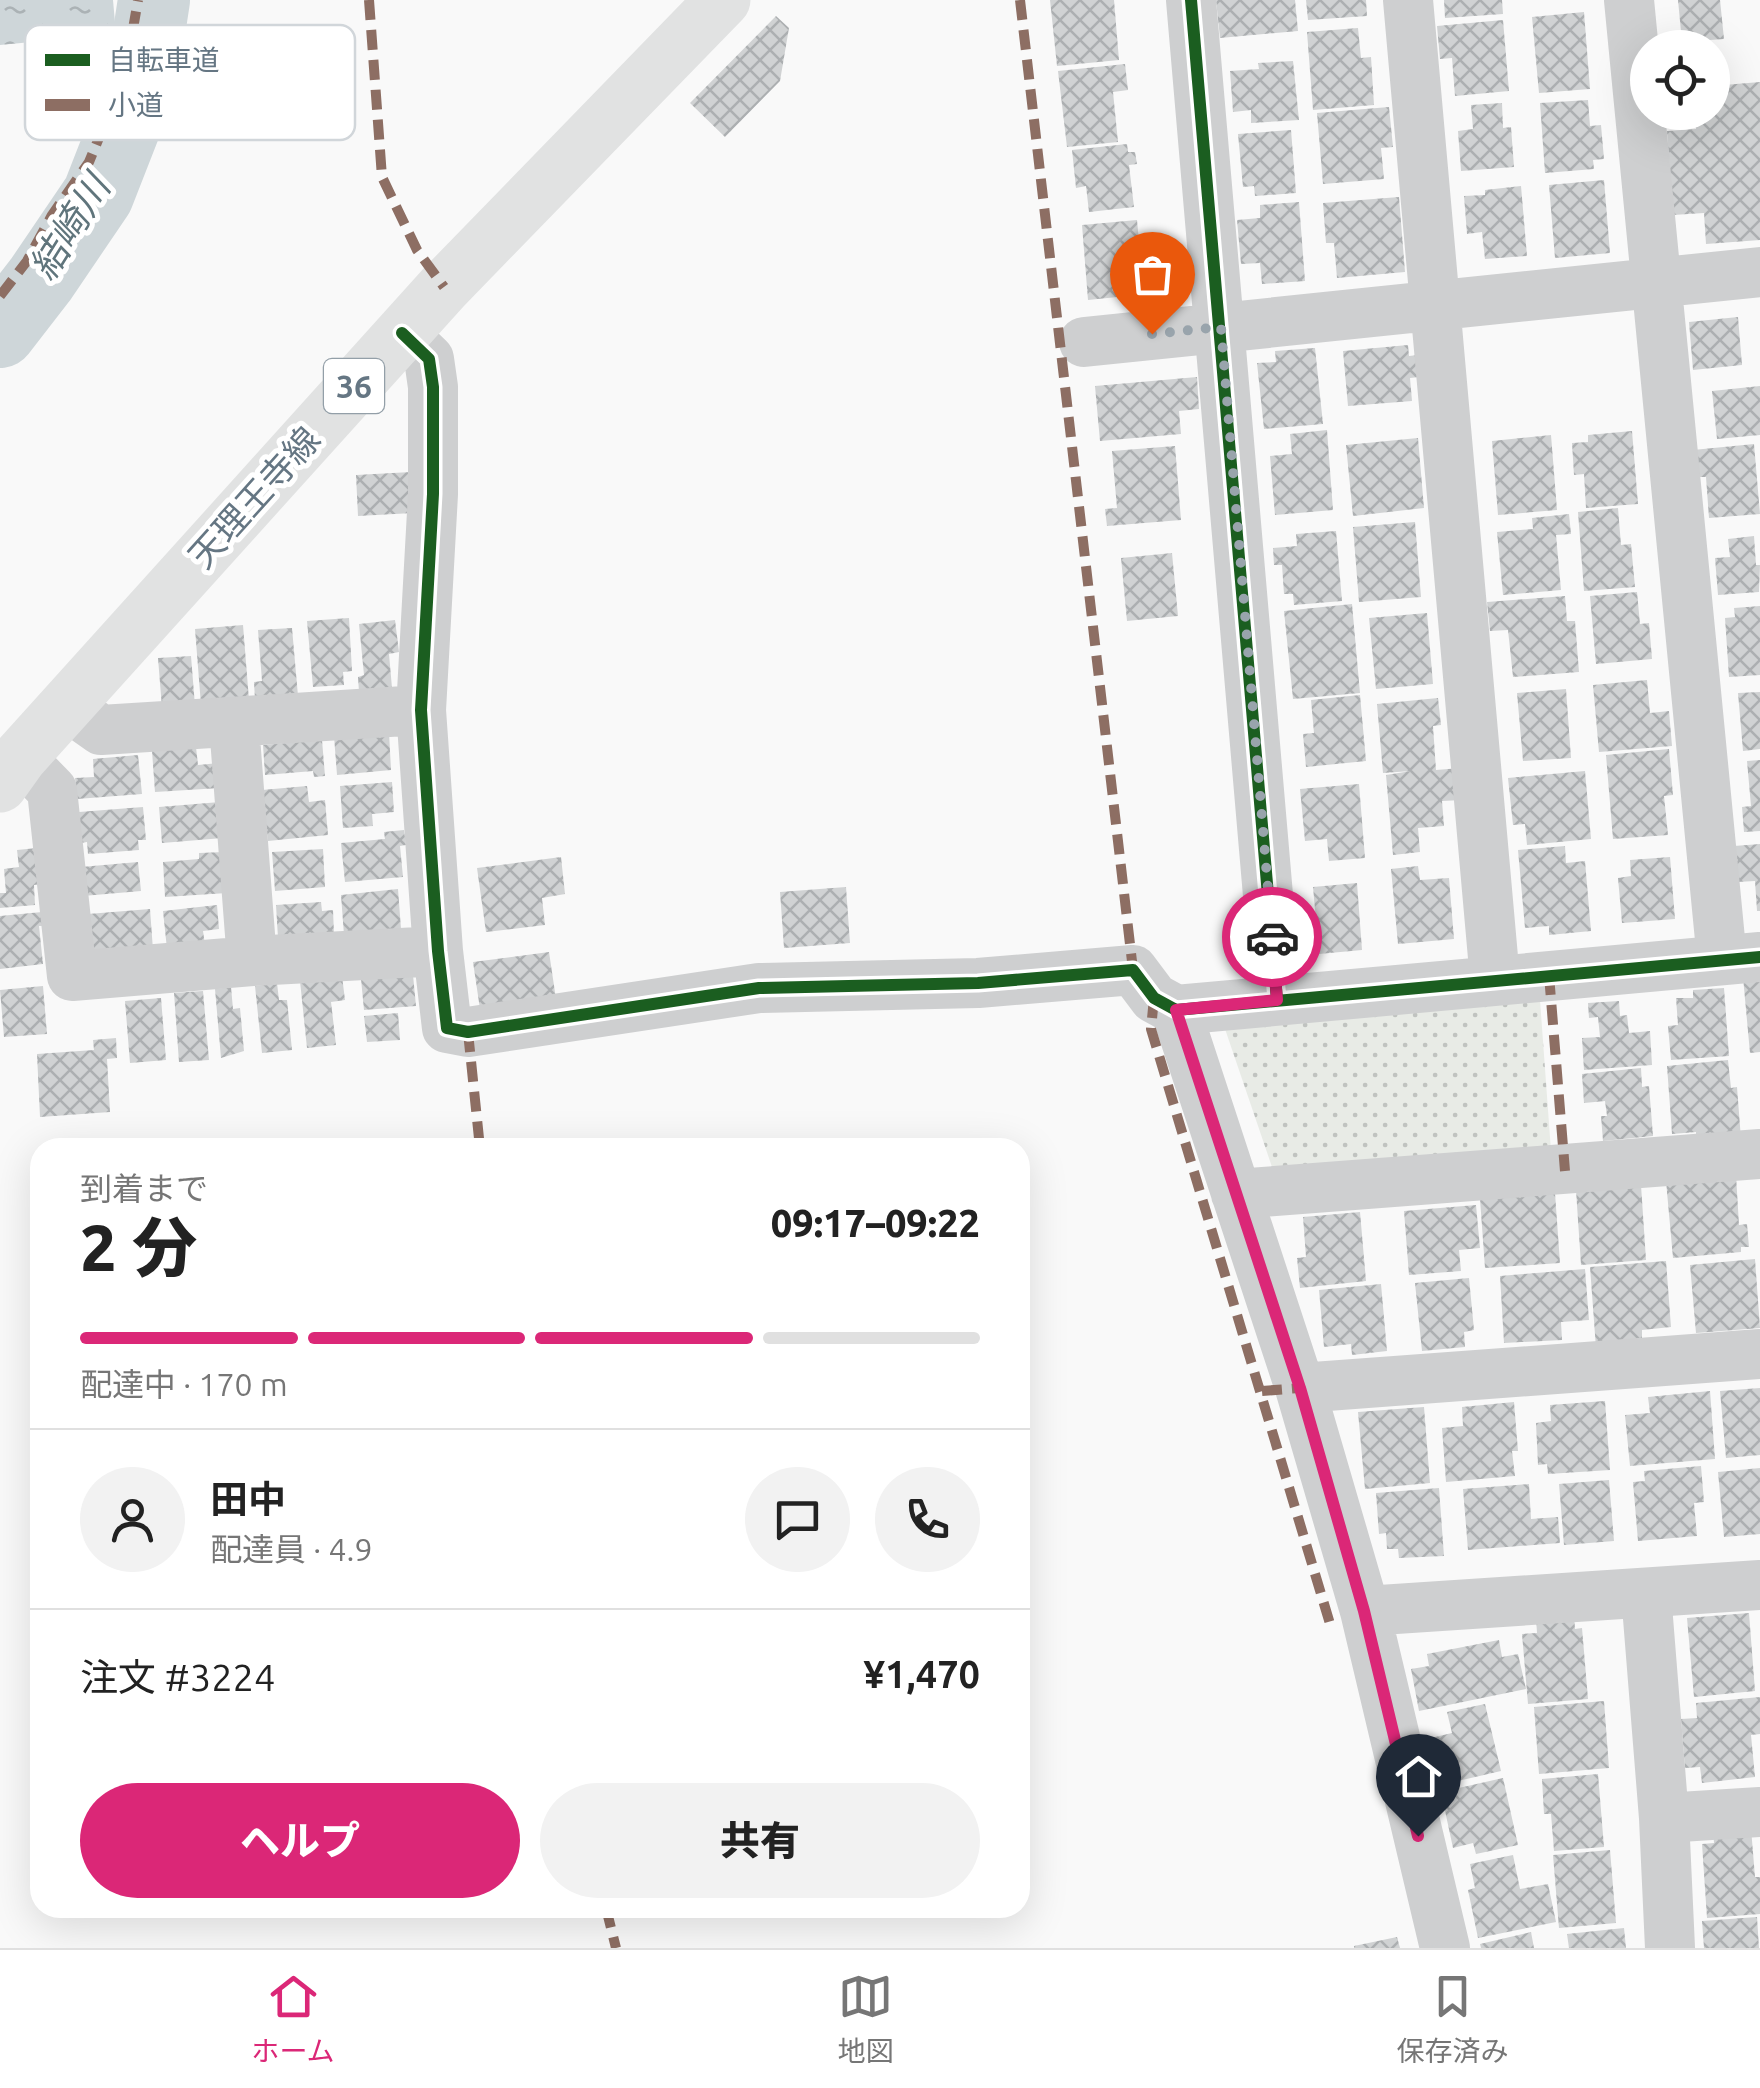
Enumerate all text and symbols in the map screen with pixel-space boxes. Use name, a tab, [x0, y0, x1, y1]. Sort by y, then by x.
legend	[25, 25, 355, 140]
map controls	[1630, 30, 1730, 130]
button: locate	[1630, 30, 1730, 130]
text: 自転車道	[108, 44, 220, 75]
text: 小道	[108, 89, 164, 120]
water label: 結崎川	[21, 164, 119, 286]
pin	[1110, 232, 1195, 335]
icon: bag	[1125, 247, 1180, 302]
road number: 36	[324, 359, 384, 413]
street label: 天理王寺線	[181, 419, 327, 575]
courier	[1222, 887, 1322, 987]
icon: car	[1245, 910, 1300, 965]
text: 到着まで	[80, 1170, 208, 1206]
text: 09:17–09:22	[771, 1202, 980, 1244]
text: 2 分	[80, 1210, 197, 1283]
text: 配達中 · 170 m	[80, 1366, 288, 1402]
button: person	[80, 1467, 185, 1572]
button: chat	[745, 1467, 850, 1572]
button: phone	[875, 1467, 980, 1572]
text: 田中	[210, 1478, 286, 1520]
text: 配達員 · 4.9	[210, 1531, 373, 1567]
text: ¥1,470	[863, 1653, 980, 1695]
text: 注文 #3224	[80, 1656, 275, 1698]
pin	[1376, 1734, 1461, 1837]
icon: home	[1391, 1749, 1446, 1804]
button: ヘルプ	[80, 1783, 520, 1898]
button: 共有	[540, 1783, 980, 1898]
tab: ホーム	[251, 1969, 335, 2069]
tab: 地図	[838, 1969, 894, 2069]
tab: 保存済み	[1396, 1969, 1509, 2069]

